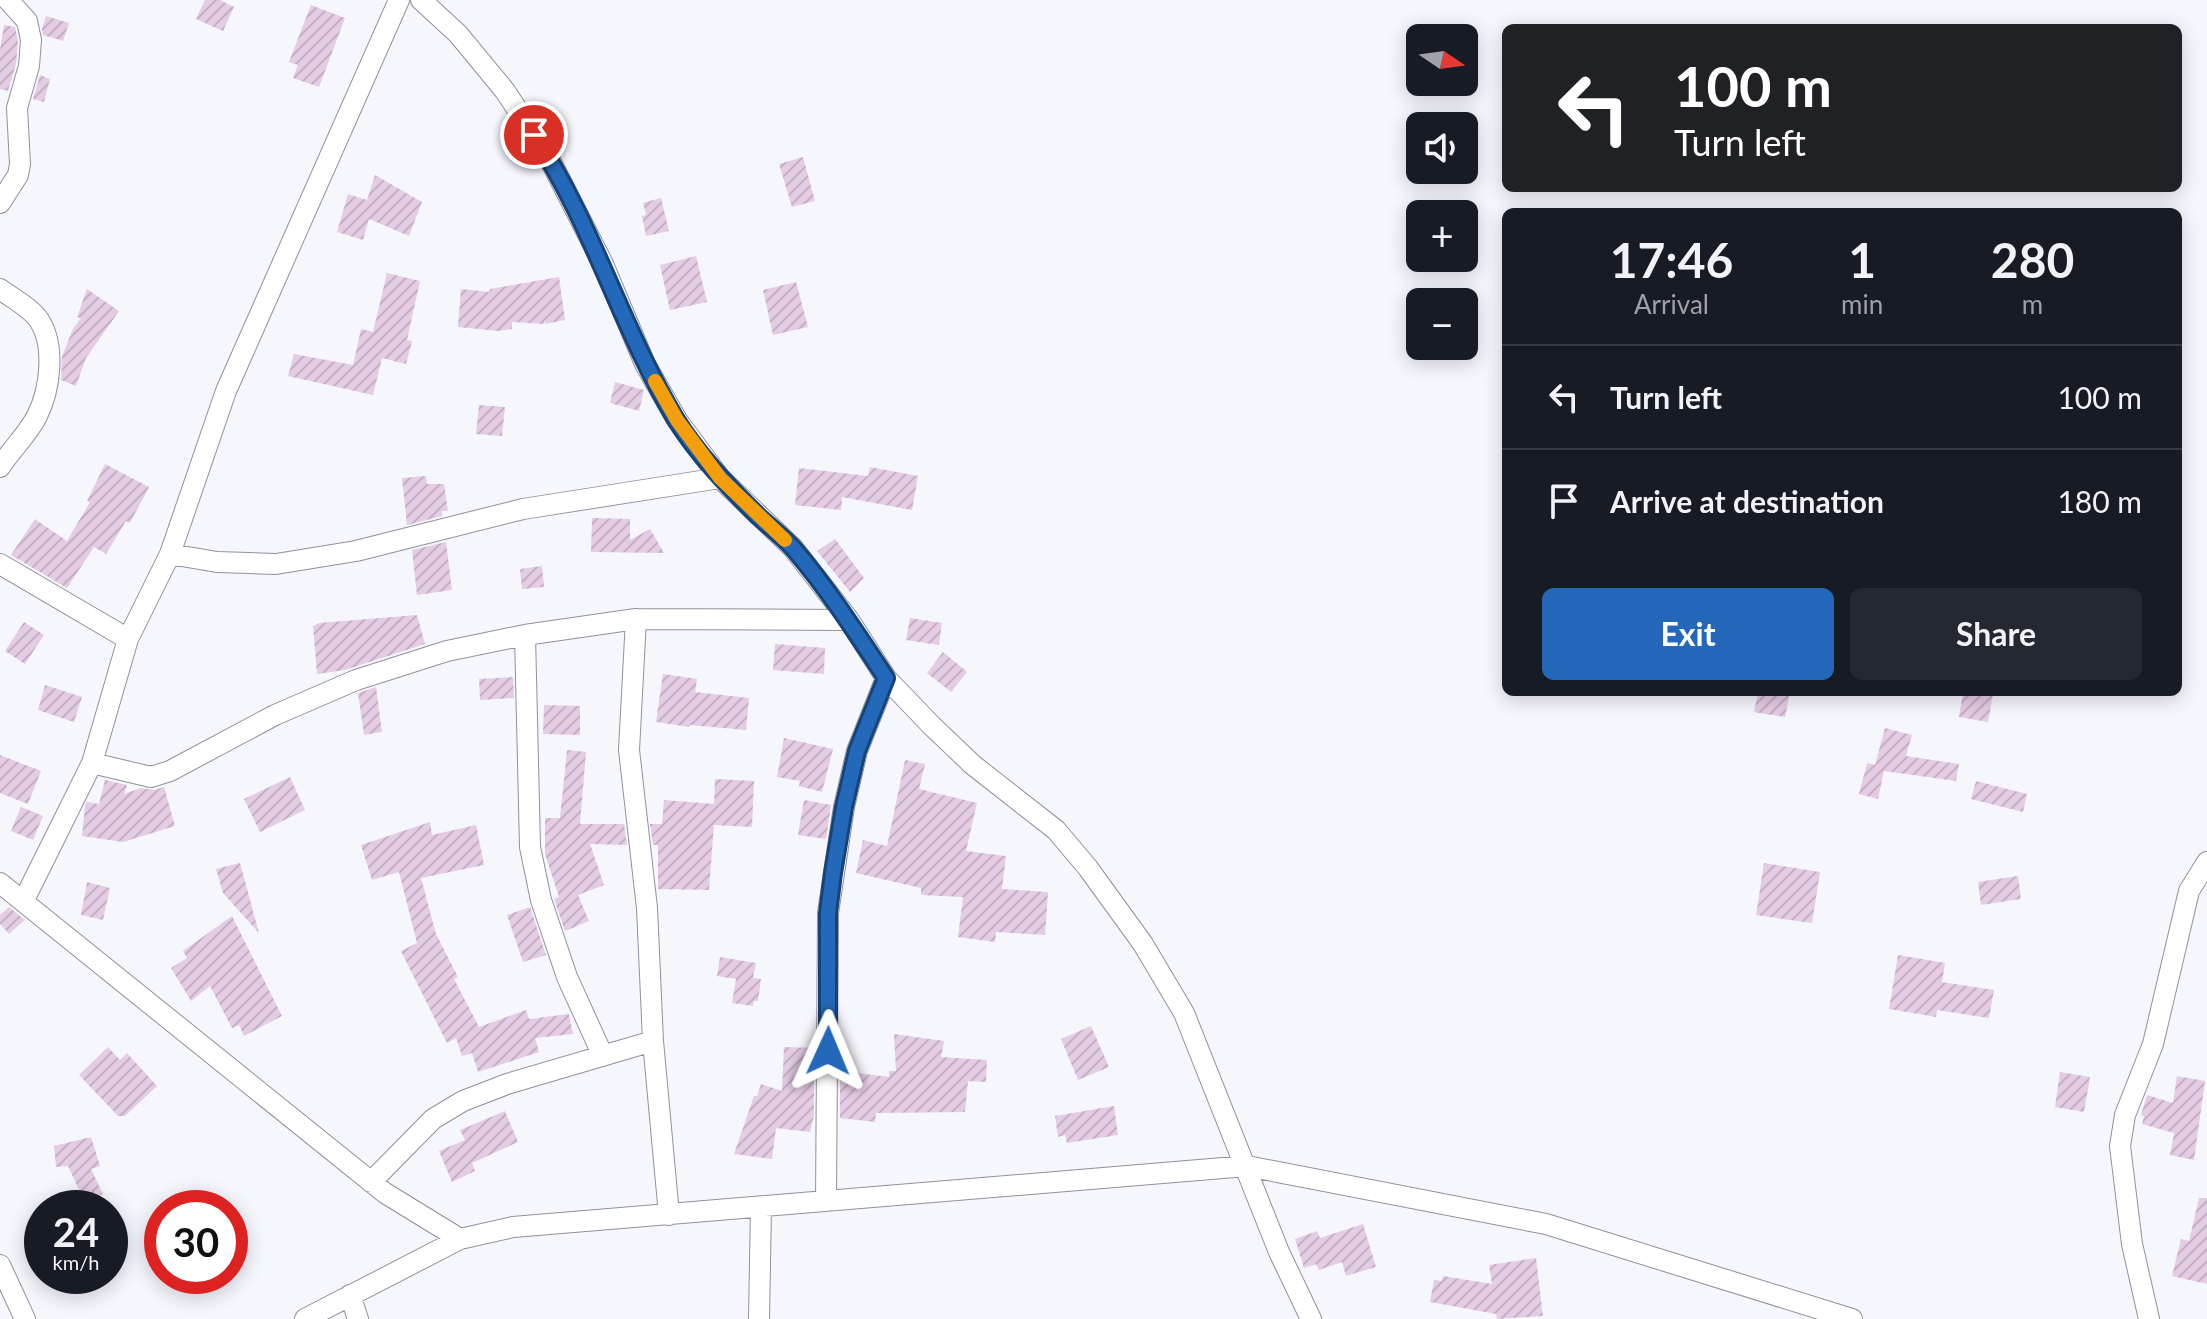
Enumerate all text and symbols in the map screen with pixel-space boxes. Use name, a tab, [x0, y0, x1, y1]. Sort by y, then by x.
north arrow	[1406, 24, 1478, 96]
map controls	[1406, 24, 1478, 360]
text: 100 m	[1674, 52, 1832, 119]
icon: left	[1542, 56, 1646, 160]
pin	[500, 101, 568, 169]
button: sound	[1406, 112, 1478, 184]
icon: arrive	[512, 113, 556, 157]
text: Turn left	[1674, 120, 1806, 164]
button: +	[1406, 200, 1478, 272]
text: 17:46	[1610, 231, 1733, 288]
text: 1	[1848, 231, 1876, 288]
text: 280	[1991, 231, 2074, 288]
button: −	[1406, 288, 1478, 360]
text: Arrival	[1634, 288, 1709, 320]
text: min	[1841, 288, 1883, 320]
text: m	[2022, 288, 2043, 320]
icon: left	[1542, 375, 1586, 419]
text: Turn left	[1610, 379, 1722, 415]
text: 100 m	[2057, 379, 2142, 415]
icon: arrive	[1542, 479, 1586, 523]
text: Arrive at destination	[1610, 483, 1884, 519]
text: 180 m	[2057, 483, 2142, 519]
button: Exit	[1542, 588, 1834, 680]
button: Share	[1850, 588, 2142, 680]
position arrow	[786, 1009, 870, 1093]
speed limit sign: 30	[144, 1190, 248, 1294]
text: 24	[53, 1208, 99, 1256]
text: km/h	[53, 1250, 99, 1274]

